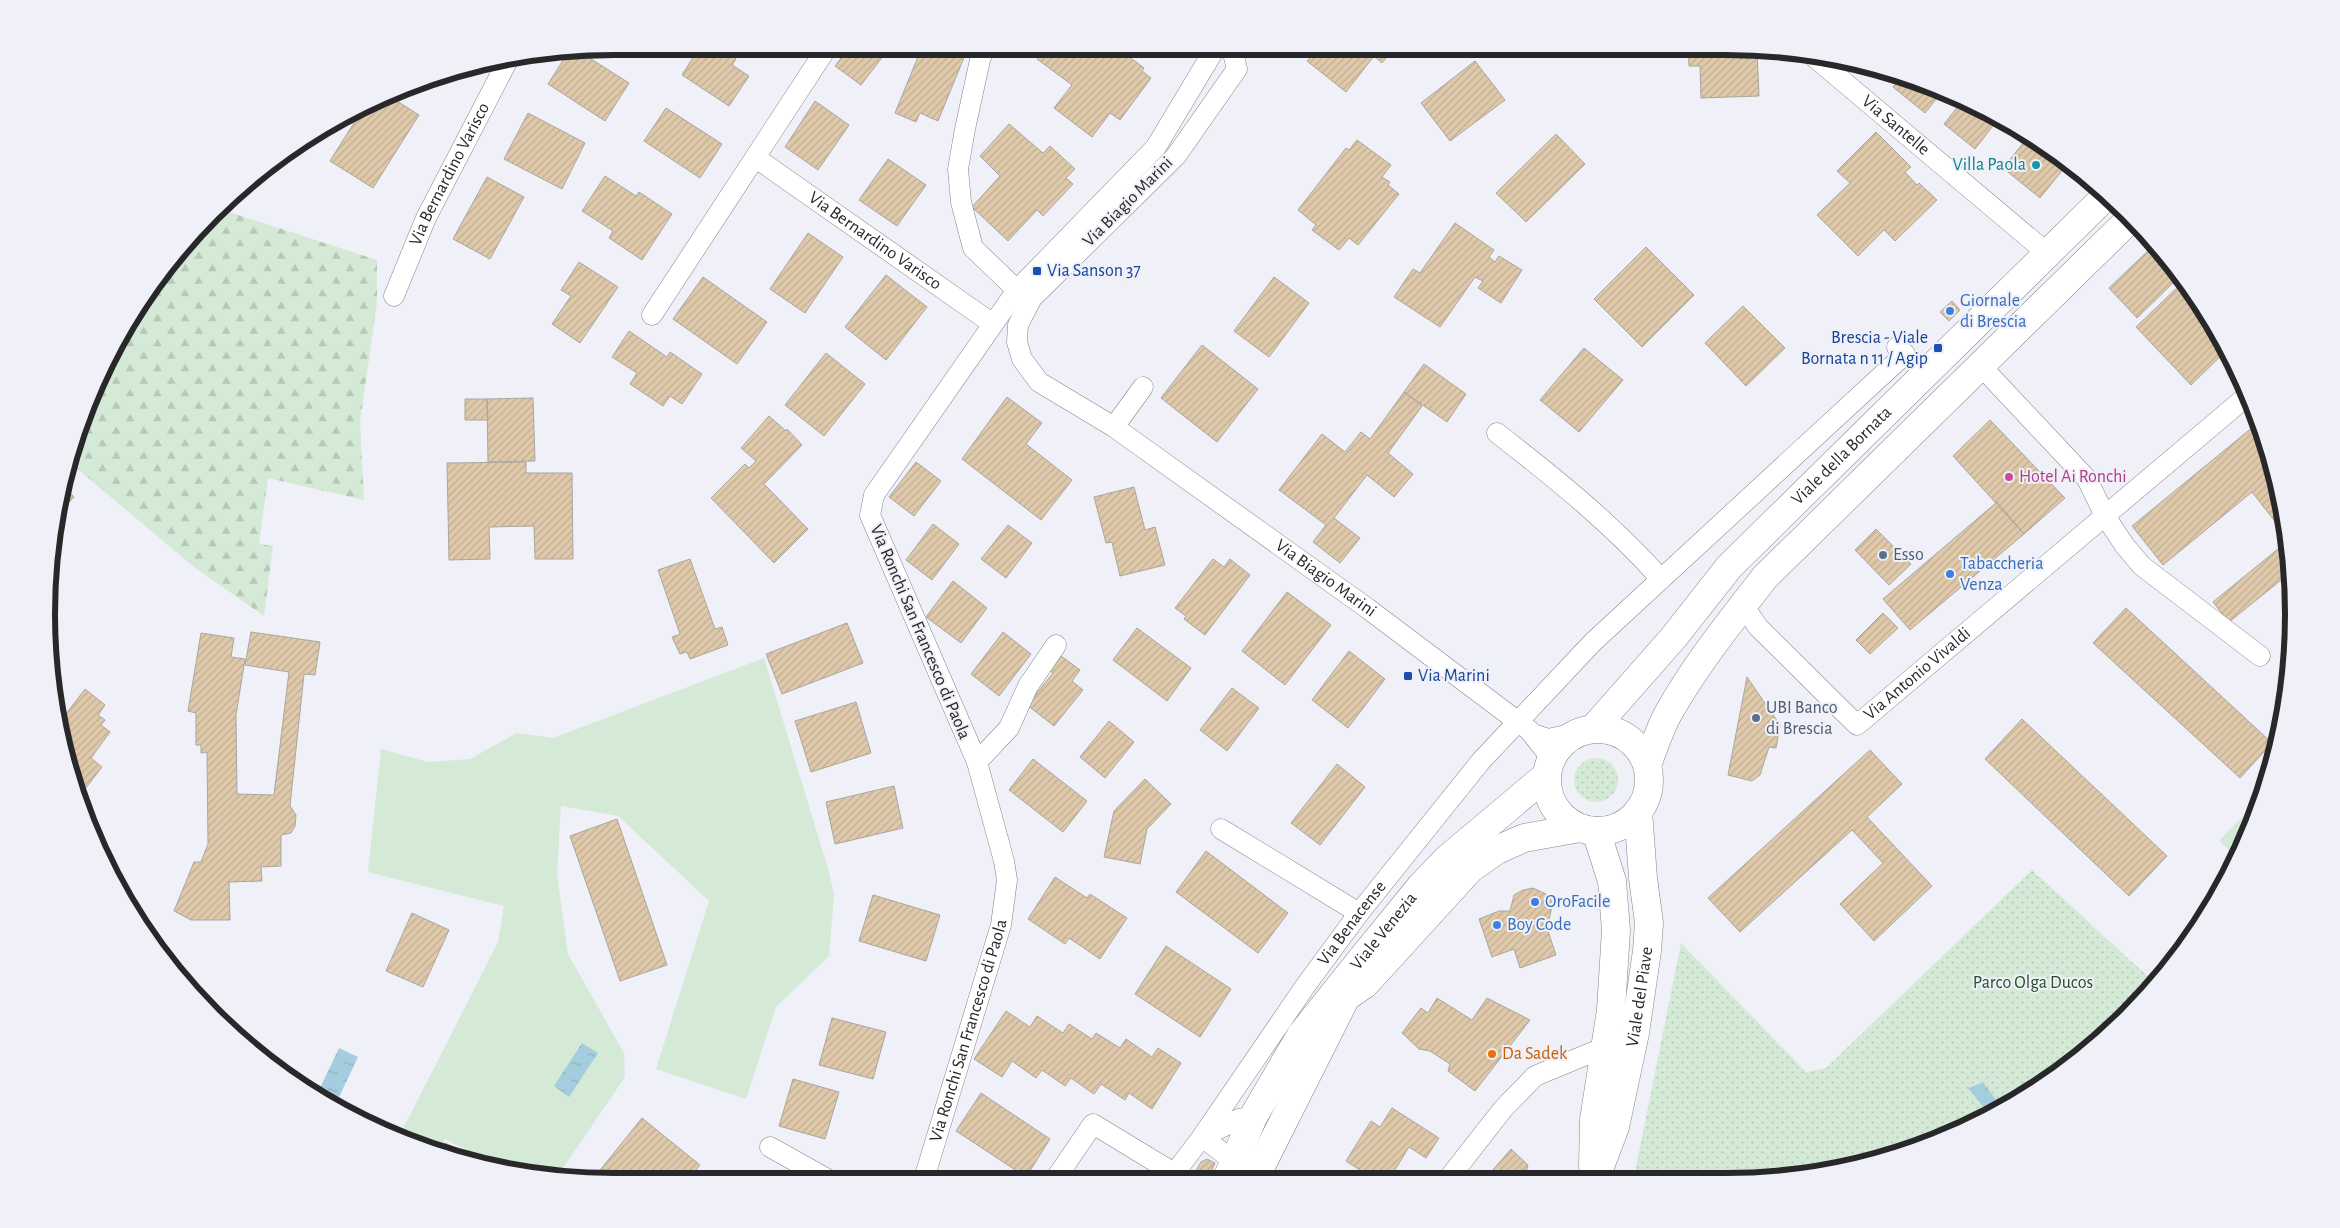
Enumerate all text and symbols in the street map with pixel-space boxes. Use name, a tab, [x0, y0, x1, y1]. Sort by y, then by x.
street label: Via Santelle	[1858, 92, 1933, 159]
street label: Via Bernardino Varisco	[407, 100, 493, 248]
street label: Via Biagio Marini	[1080, 154, 1176, 250]
place label: Villa Paola	[1953, 156, 2026, 174]
marker: Villa Paola	[2030, 159, 2042, 171]
street label: Via Bernardino Varisco	[805, 189, 945, 294]
place label: Via Sanson 37	[1047, 262, 1141, 280]
marker: Via Sanson 37	[1031, 265, 1043, 277]
place label: Giornale di Brescia	[1960, 292, 2027, 331]
marker: Giornale di Brescia	[1944, 305, 1956, 317]
place label: Brescia - Viale Bornata n 11 / Agip	[1801, 329, 1928, 368]
marker: Brescia - Viale Bornata n 11 / Agip	[1932, 342, 1944, 354]
street label: Viale della Bornata	[1788, 403, 1895, 509]
place label: Hotel Ai Ronchi	[2019, 468, 2127, 486]
marker: Hotel Ai Ronchi	[2003, 471, 2015, 483]
street label: Via Ronchi San Francesco di Paola	[866, 522, 974, 742]
street label: Via Biagio Marini	[1272, 536, 1379, 620]
place label: Esso	[1893, 546, 1924, 564]
marker: Esso	[1877, 549, 1889, 561]
place label: Tabaccheria Venza	[1960, 555, 2044, 594]
marker: Tabaccheria Venza	[1944, 568, 1956, 580]
street label: Via Antonio Vivaldi	[1861, 624, 1974, 724]
place label: Via Marini	[1418, 667, 1490, 685]
marker: Via Marini	[1402, 670, 1414, 682]
place label: UBI Banco di Brescia	[1766, 699, 1838, 738]
marker: UBI Banco di Brescia	[1750, 712, 1762, 724]
street label: Via Benacense	[1315, 878, 1390, 969]
street label: Viale Venezia	[1347, 889, 1421, 974]
place label: OroFacile	[1545, 893, 1610, 911]
marker: OroFacile	[1529, 896, 1541, 908]
place label: Boy Code	[1507, 916, 1571, 934]
street label: Via Ronchi San Francesco di Paola	[927, 918, 1011, 1144]
marker: Boy Code	[1491, 919, 1503, 931]
street label: Viale del Piave	[1623, 946, 1657, 1049]
park label: Parco Olga Ducos	[1973, 974, 2093, 992]
place label: Da Sadek	[1502, 1045, 1568, 1063]
marker: Da Sadek	[1486, 1048, 1498, 1060]

